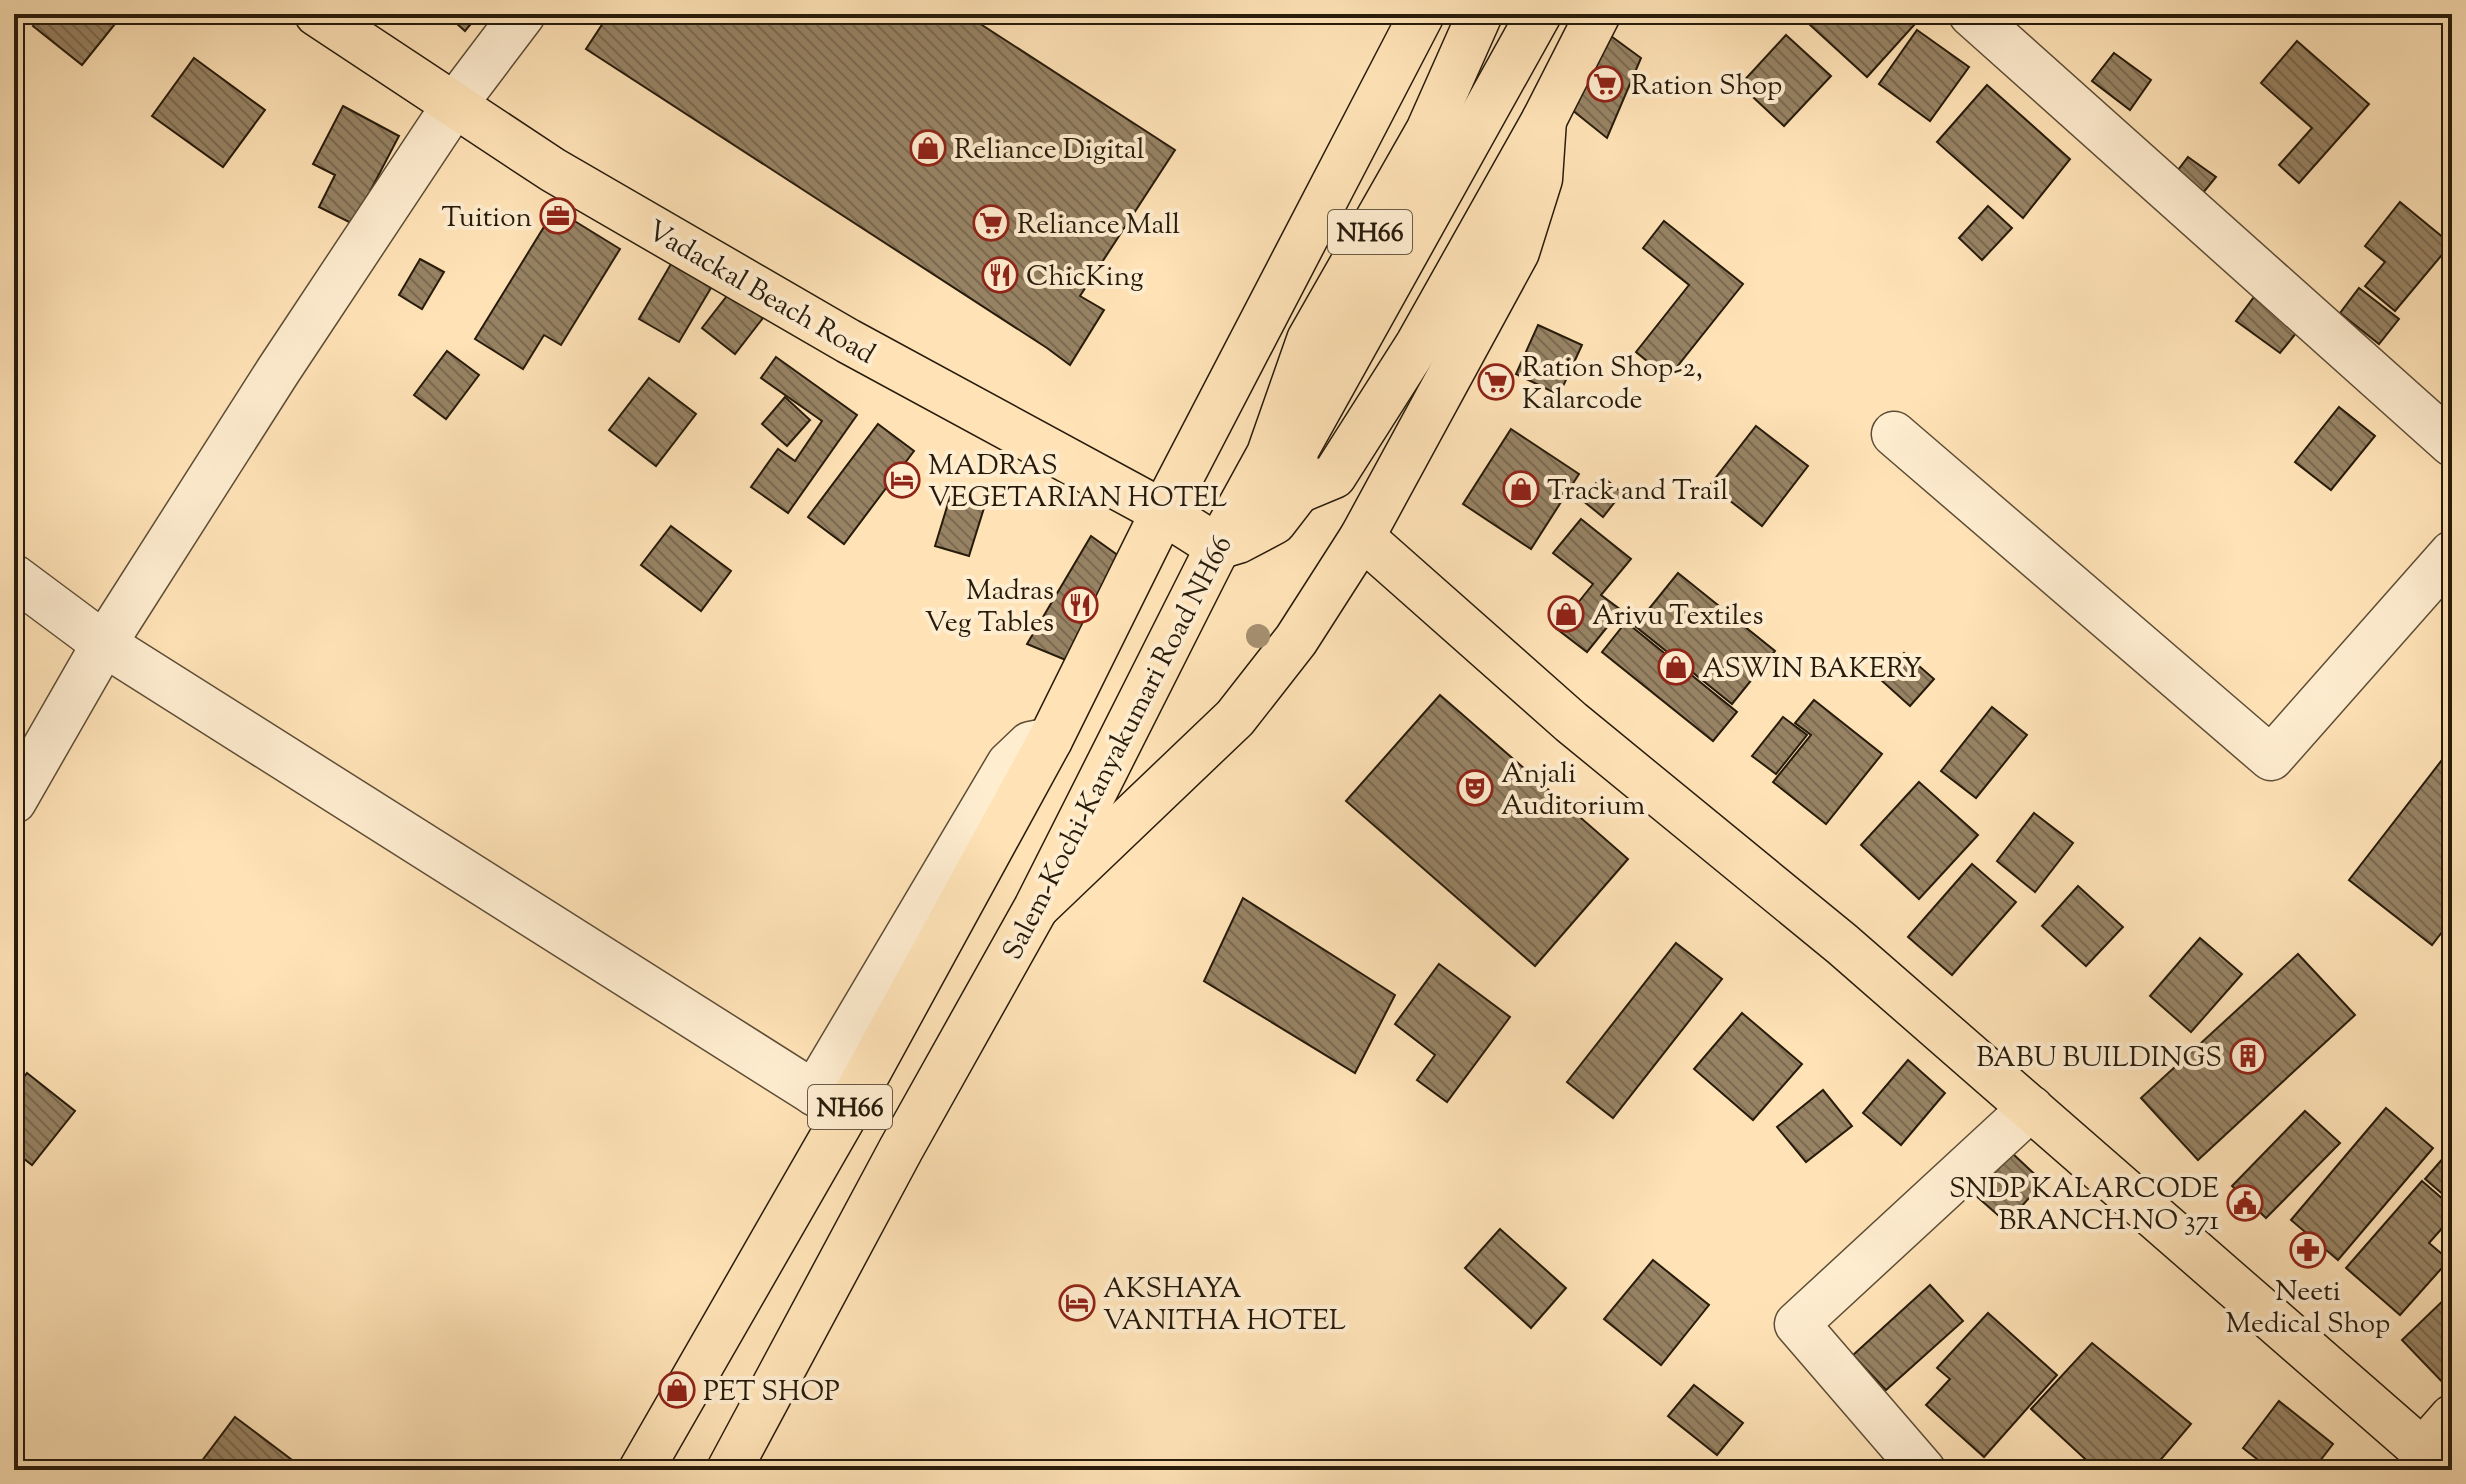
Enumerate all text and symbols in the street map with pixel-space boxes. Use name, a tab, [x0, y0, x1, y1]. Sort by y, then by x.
supermarket icon: Ration Shop	[1586, 65, 1624, 103]
place label: Ration Shop	[1631, 67, 1782, 107]
shop icon: Reliance Digital	[909, 129, 947, 167]
place label: Reliance Digital	[954, 131, 1145, 171]
office icon: Tuition	[539, 197, 577, 235]
place label: Tuition	[442, 199, 532, 239]
supermarket icon: Reliance Mall	[972, 204, 1010, 242]
place label: Reliance Mall	[1017, 206, 1180, 246]
road number: NH66	[1328, 210, 1412, 254]
street label: Vadackal Beach Road	[639, 212, 882, 375]
restaurant icon: ChicKing	[981, 256, 1019, 294]
place label: ChicKing	[1026, 258, 1144, 298]
place label: Ration Shop-2, Kalarcode	[1522, 349, 1703, 421]
supermarket icon: Ration Shop-2, Kalarcode	[1477, 363, 1515, 401]
place label: MADRAS VEGETARIAN HOTEL	[928, 447, 1227, 519]
hotel icon: MADRAS VEGETARIAN HOTEL	[883, 461, 921, 499]
shop icon: Track and Trail	[1502, 470, 1540, 508]
place label: Track and Trail	[1547, 472, 1729, 512]
street label: Salem-Kochi-Kanyakumari Road NH66	[994, 529, 1243, 967]
place label: Madras Veg Tables	[925, 572, 1054, 644]
restaurant icon: Madras Veg Tables	[1061, 586, 1099, 624]
shop icon: Arivu Textiles	[1547, 595, 1585, 633]
place label: Arivu Textiles	[1592, 597, 1763, 637]
shop icon: ASWIN BAKERY	[1657, 648, 1695, 686]
place label: ASWIN BAKERY	[1702, 650, 1922, 690]
place label: Anjali Auditorium	[1501, 755, 1645, 827]
theatre icon: Anjali Auditorium	[1456, 769, 1494, 807]
building icon: BABU BUILDINGS	[2229, 1037, 2267, 1075]
place label: BABU BUILDINGS	[1976, 1039, 2222, 1079]
road number: NH66	[808, 1085, 892, 1129]
place label: SNDP KALARCODE BRANCH NO 371	[1949, 1170, 2219, 1242]
public building icon: SNDP KALARCODE BRANCH NO 371	[2226, 1184, 2264, 1222]
pharmacy icon: Neeti Medical Shop	[2289, 1231, 2327, 1269]
place label: AKSHAYA VANITHA HOTEL	[1103, 1270, 1346, 1342]
place label: Neeti Medical Shop	[2226, 1273, 2390, 1345]
hotel icon: AKSHAYA VANITHA HOTEL	[1058, 1284, 1096, 1322]
shop icon: PET SHOP	[658, 1371, 696, 1409]
place label: PET SHOP	[703, 1373, 840, 1413]

